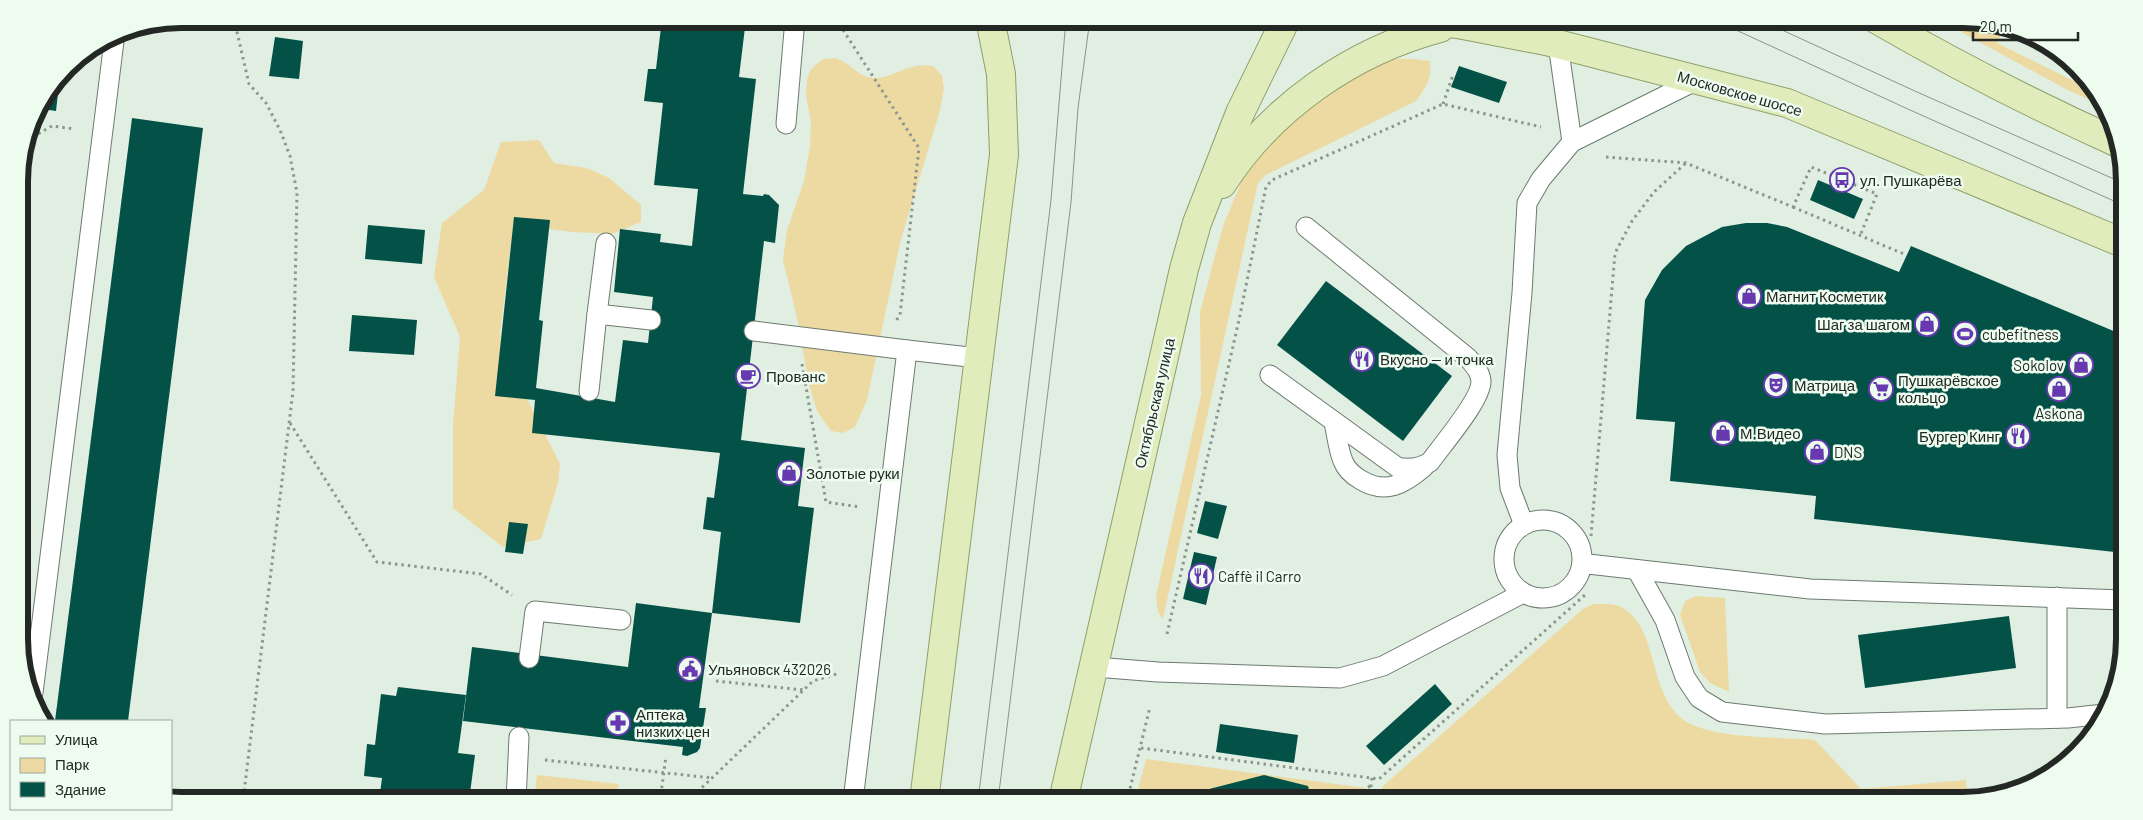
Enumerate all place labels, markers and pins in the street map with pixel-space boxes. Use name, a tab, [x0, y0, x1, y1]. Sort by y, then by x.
bus stop icon: ул. Пушкарёва	[1829, 167, 1855, 193]
place label: ул. Пушкарёва	[1860, 171, 1962, 189]
shop icon: Магнит Косметик	[1736, 283, 1762, 309]
place label: Магнит Косметик	[1766, 287, 1884, 305]
shop icon: Шаг за шагом	[1914, 311, 1940, 337]
place label: Шаг за шагом	[1817, 315, 1910, 333]
sports icon: cubefitness	[1952, 321, 1978, 347]
place label: cubefitness	[1982, 325, 2059, 343]
restaurant icon: Вкусно — и точка	[1349, 346, 1375, 372]
place label: Вкусно — и точка	[1380, 350, 1494, 368]
shop icon: Sokolov	[2068, 352, 2094, 378]
place label: Sokolov	[2013, 356, 2064, 374]
cafe icon: Прованс	[735, 363, 761, 389]
place label: Прованс	[766, 367, 826, 385]
place label: Пушкарёвское кольцо	[1898, 371, 1999, 406]
theatre icon: Матрица	[1763, 372, 1789, 398]
place label: Матрица	[1794, 376, 1856, 394]
supermarket icon: Пушкарёвское кольцо	[1868, 376, 1894, 402]
shop icon: Askona	[2046, 376, 2072, 402]
place label: Askona	[2035, 404, 2083, 422]
shop icon: М.Видео	[1710, 420, 1736, 446]
restaurant icon: Бургер Кинг	[2005, 423, 2031, 449]
place label: М.Видео	[1740, 424, 1801, 442]
place label: Бургер Кинг	[1919, 427, 2001, 445]
shop icon: DNS	[1804, 439, 1830, 465]
place label: DNS	[1834, 443, 1862, 461]
shop icon: Золотые руки	[776, 460, 802, 486]
place label: Золотые руки	[806, 464, 900, 482]
restaurant icon: Caffè il Carro	[1188, 563, 1214, 589]
place label: Caffè il Carro	[1218, 567, 1302, 585]
public building icon: Ульяновск 432026	[677, 656, 703, 682]
place label: Ульяновск 432026	[708, 660, 831, 678]
place label: Аптека низких цен	[636, 705, 710, 740]
pharmacy icon: Аптека низких цен	[605, 710, 631, 736]

